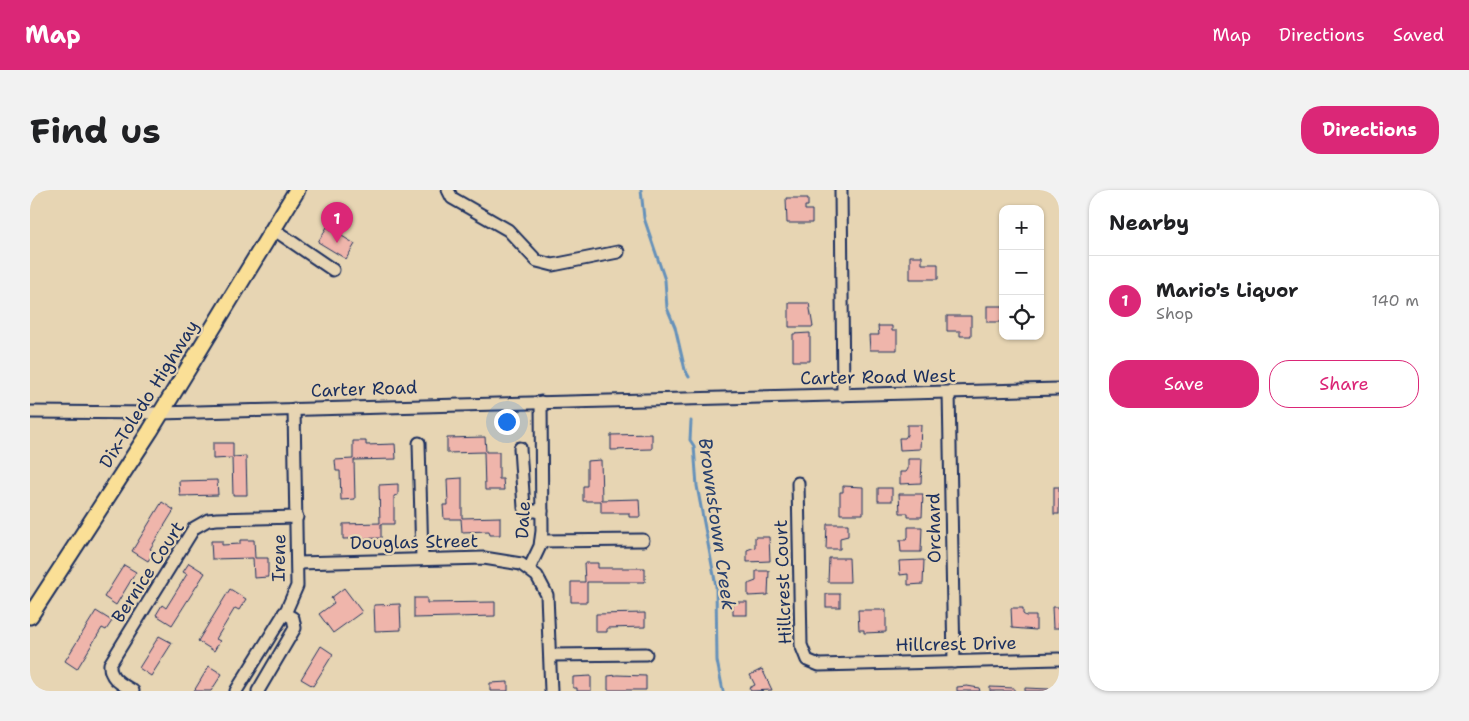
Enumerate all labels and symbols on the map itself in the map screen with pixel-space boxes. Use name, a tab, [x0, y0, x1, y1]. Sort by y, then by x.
pin: 1	[321, 202, 353, 243]
street label: Dix-Toledo Highway	[94, 315, 204, 473]
street label: Carter Road West	[800, 364, 956, 390]
street label: Carter Road	[310, 375, 418, 403]
your location	[494, 409, 520, 435]
water label: Brownstown Creek	[693, 436, 741, 612]
street label: Orchard	[921, 493, 947, 563]
street label: Dale	[510, 500, 536, 540]
street label: Bernice Court	[106, 516, 190, 627]
street label: Hillcrest Court	[769, 519, 797, 645]
street label: Douglas Street	[350, 529, 479, 555]
street label: Irene	[267, 534, 291, 582]
street label: Hillcrest Drive	[895, 631, 1017, 657]

